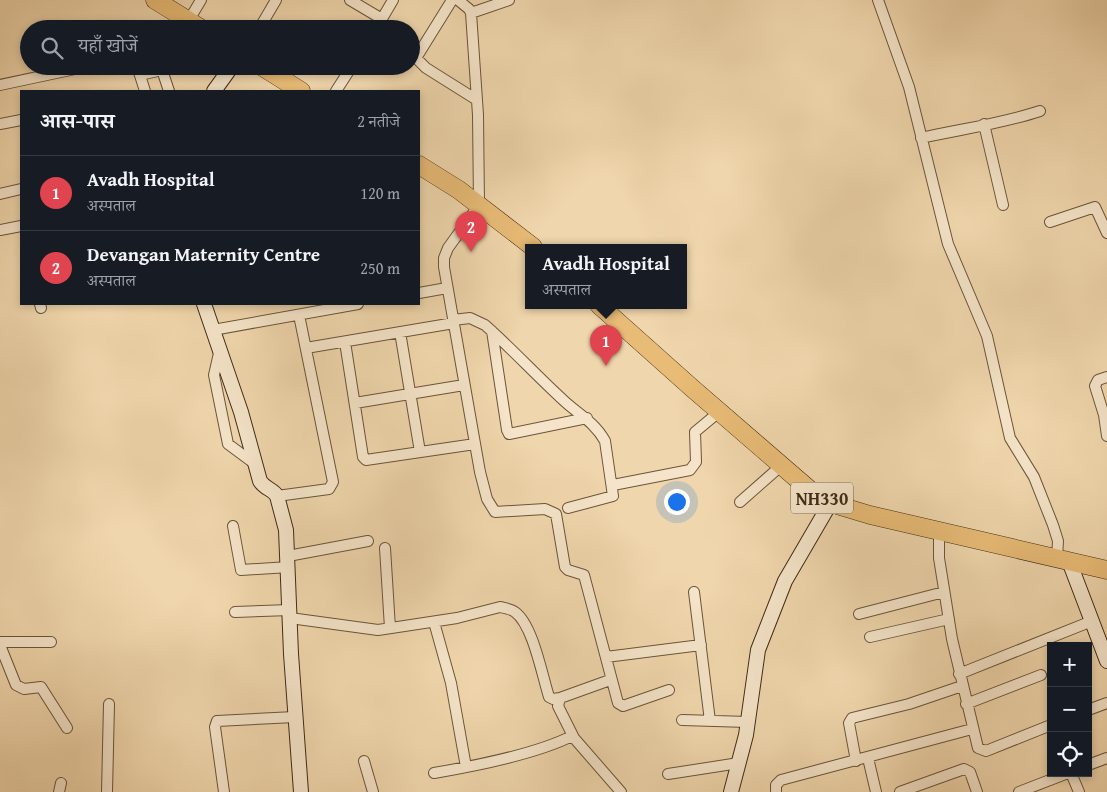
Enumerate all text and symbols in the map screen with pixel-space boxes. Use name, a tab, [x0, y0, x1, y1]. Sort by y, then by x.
search box	[20, 20, 420, 75]
text: यहाँ खोजें	[78, 31, 138, 59]
icon: search	[38, 34, 66, 62]
text: आस-पास	[40, 105, 114, 136]
text: 2 नतीजे	[357, 109, 400, 133]
text: Avadh Hospital	[87, 165, 215, 193]
text: 1	[52, 181, 60, 205]
text: 120 m	[360, 181, 400, 205]
text: अस्पताल	[87, 193, 136, 217]
pin: 2	[455, 211, 487, 252]
text: Devangan Maternity Centre	[87, 240, 320, 268]
popup	[525, 244, 687, 309]
text: Avadh Hospital	[542, 249, 670, 277]
text: 2	[52, 256, 60, 280]
text: 250 m	[360, 256, 400, 280]
text: अस्पताल	[87, 268, 136, 292]
text: अस्पताल	[542, 277, 591, 301]
pin: 1	[590, 325, 622, 366]
road number: NH330	[791, 482, 853, 514]
your location	[664, 489, 690, 515]
map controls	[1047, 642, 1092, 777]
button: +	[1047, 642, 1092, 687]
button: −	[1047, 687, 1092, 732]
button: locate	[1047, 732, 1092, 777]

